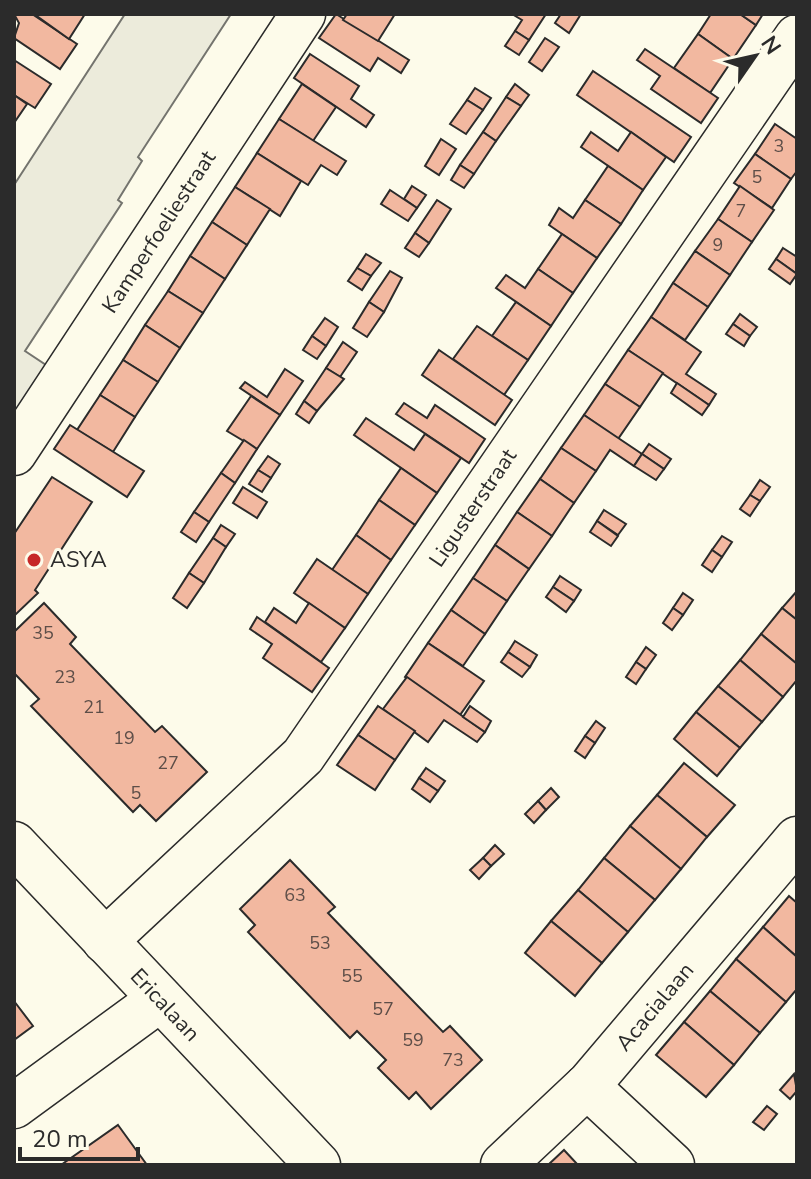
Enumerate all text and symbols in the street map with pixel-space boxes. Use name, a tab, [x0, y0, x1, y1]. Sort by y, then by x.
north arrow	[715, 16, 795, 96]
text: N	[754, 30, 788, 61]
house number: 3	[774, 134, 784, 158]
street label: Kamperfoeliestraat	[95, 145, 223, 319]
house number: 5	[752, 165, 762, 189]
house number: 7	[736, 199, 746, 223]
house number: 9	[713, 233, 723, 257]
street label: Ligusterstraat	[422, 443, 524, 573]
place label: ASYA	[50, 545, 107, 575]
marker: ASYA	[25, 551, 43, 569]
house number: 35	[32, 621, 54, 645]
house number: 23	[54, 665, 76, 689]
house number: 21	[83, 695, 105, 719]
house number: 19	[113, 726, 135, 750]
house number: 27	[157, 751, 179, 775]
house number: 5	[131, 781, 141, 805]
house number: 63	[284, 883, 306, 907]
house number: 53	[309, 931, 331, 955]
street label: Acacialaan	[609, 956, 701, 1058]
street label: Ericalaan	[123, 962, 207, 1048]
house number: 55	[341, 964, 363, 988]
house number: 57	[372, 997, 394, 1021]
house number: 59	[402, 1028, 424, 1052]
house number: 73	[442, 1048, 464, 1072]
scale bar	[20, 1111, 138, 1161]
text: 20 m	[32, 1123, 88, 1155]

